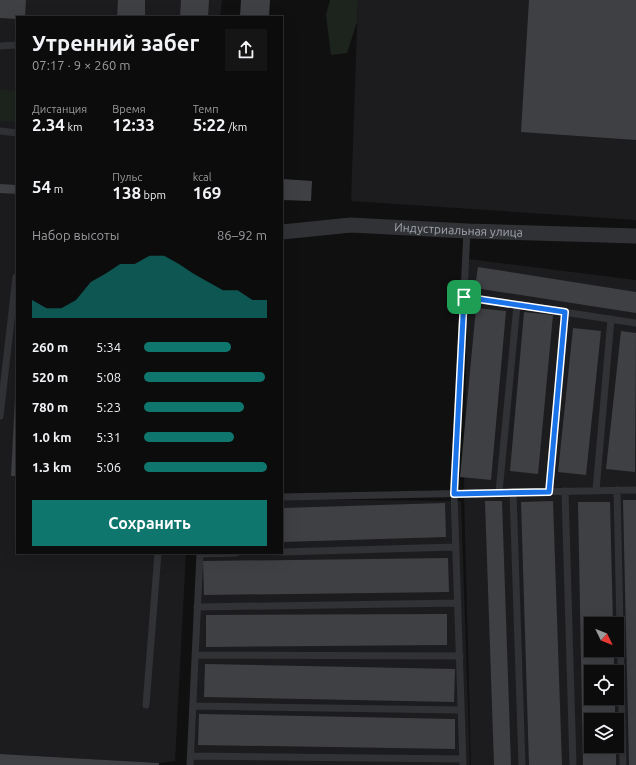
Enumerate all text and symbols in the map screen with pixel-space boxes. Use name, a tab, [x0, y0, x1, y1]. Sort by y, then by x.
button: share	[225, 29, 267, 71]
text: Утренний забег	[32, 30, 199, 55]
text: 07:17 · 9 × 260 m	[32, 58, 131, 72]
text: Дистанция	[32, 103, 87, 115]
text: Время	[112, 103, 146, 115]
text: Темп	[193, 103, 219, 115]
text: 2.34	[32, 115, 65, 134]
text: 12:33	[112, 115, 155, 134]
text: 5:22	[193, 115, 226, 134]
text: km	[65, 121, 83, 133]
text: /km	[226, 121, 247, 133]
text: Пульс	[112, 171, 142, 183]
text: kcal	[193, 171, 212, 183]
text: 54	[32, 177, 51, 196]
text: m	[51, 183, 63, 195]
text: 138	[112, 183, 141, 202]
text: 169	[193, 183, 221, 202]
text: bpm	[141, 189, 166, 201]
street label: Индустриальная улица	[394, 220, 523, 239]
text: Набор высоты	[32, 228, 119, 242]
text: 86–92 m	[217, 228, 267, 242]
pin	[447, 280, 481, 314]
icon: arrive	[453, 286, 475, 308]
text: 260 m	[32, 340, 68, 354]
text: 5:34	[96, 340, 121, 354]
text: 520 m	[32, 370, 68, 384]
text: 5:08	[96, 370, 121, 384]
text: 780 m	[32, 400, 68, 414]
text: 5:23	[96, 400, 121, 414]
text: 1.0 km	[32, 430, 71, 444]
text: 5:31	[96, 430, 121, 444]
text: 1.3 km	[32, 460, 71, 474]
text: 5:06	[96, 460, 121, 474]
button: Сохранить	[32, 500, 267, 546]
north arrow	[584, 617, 624, 657]
map controls	[584, 617, 624, 753]
button: locate	[584, 665, 624, 705]
button: layers	[584, 713, 624, 753]

